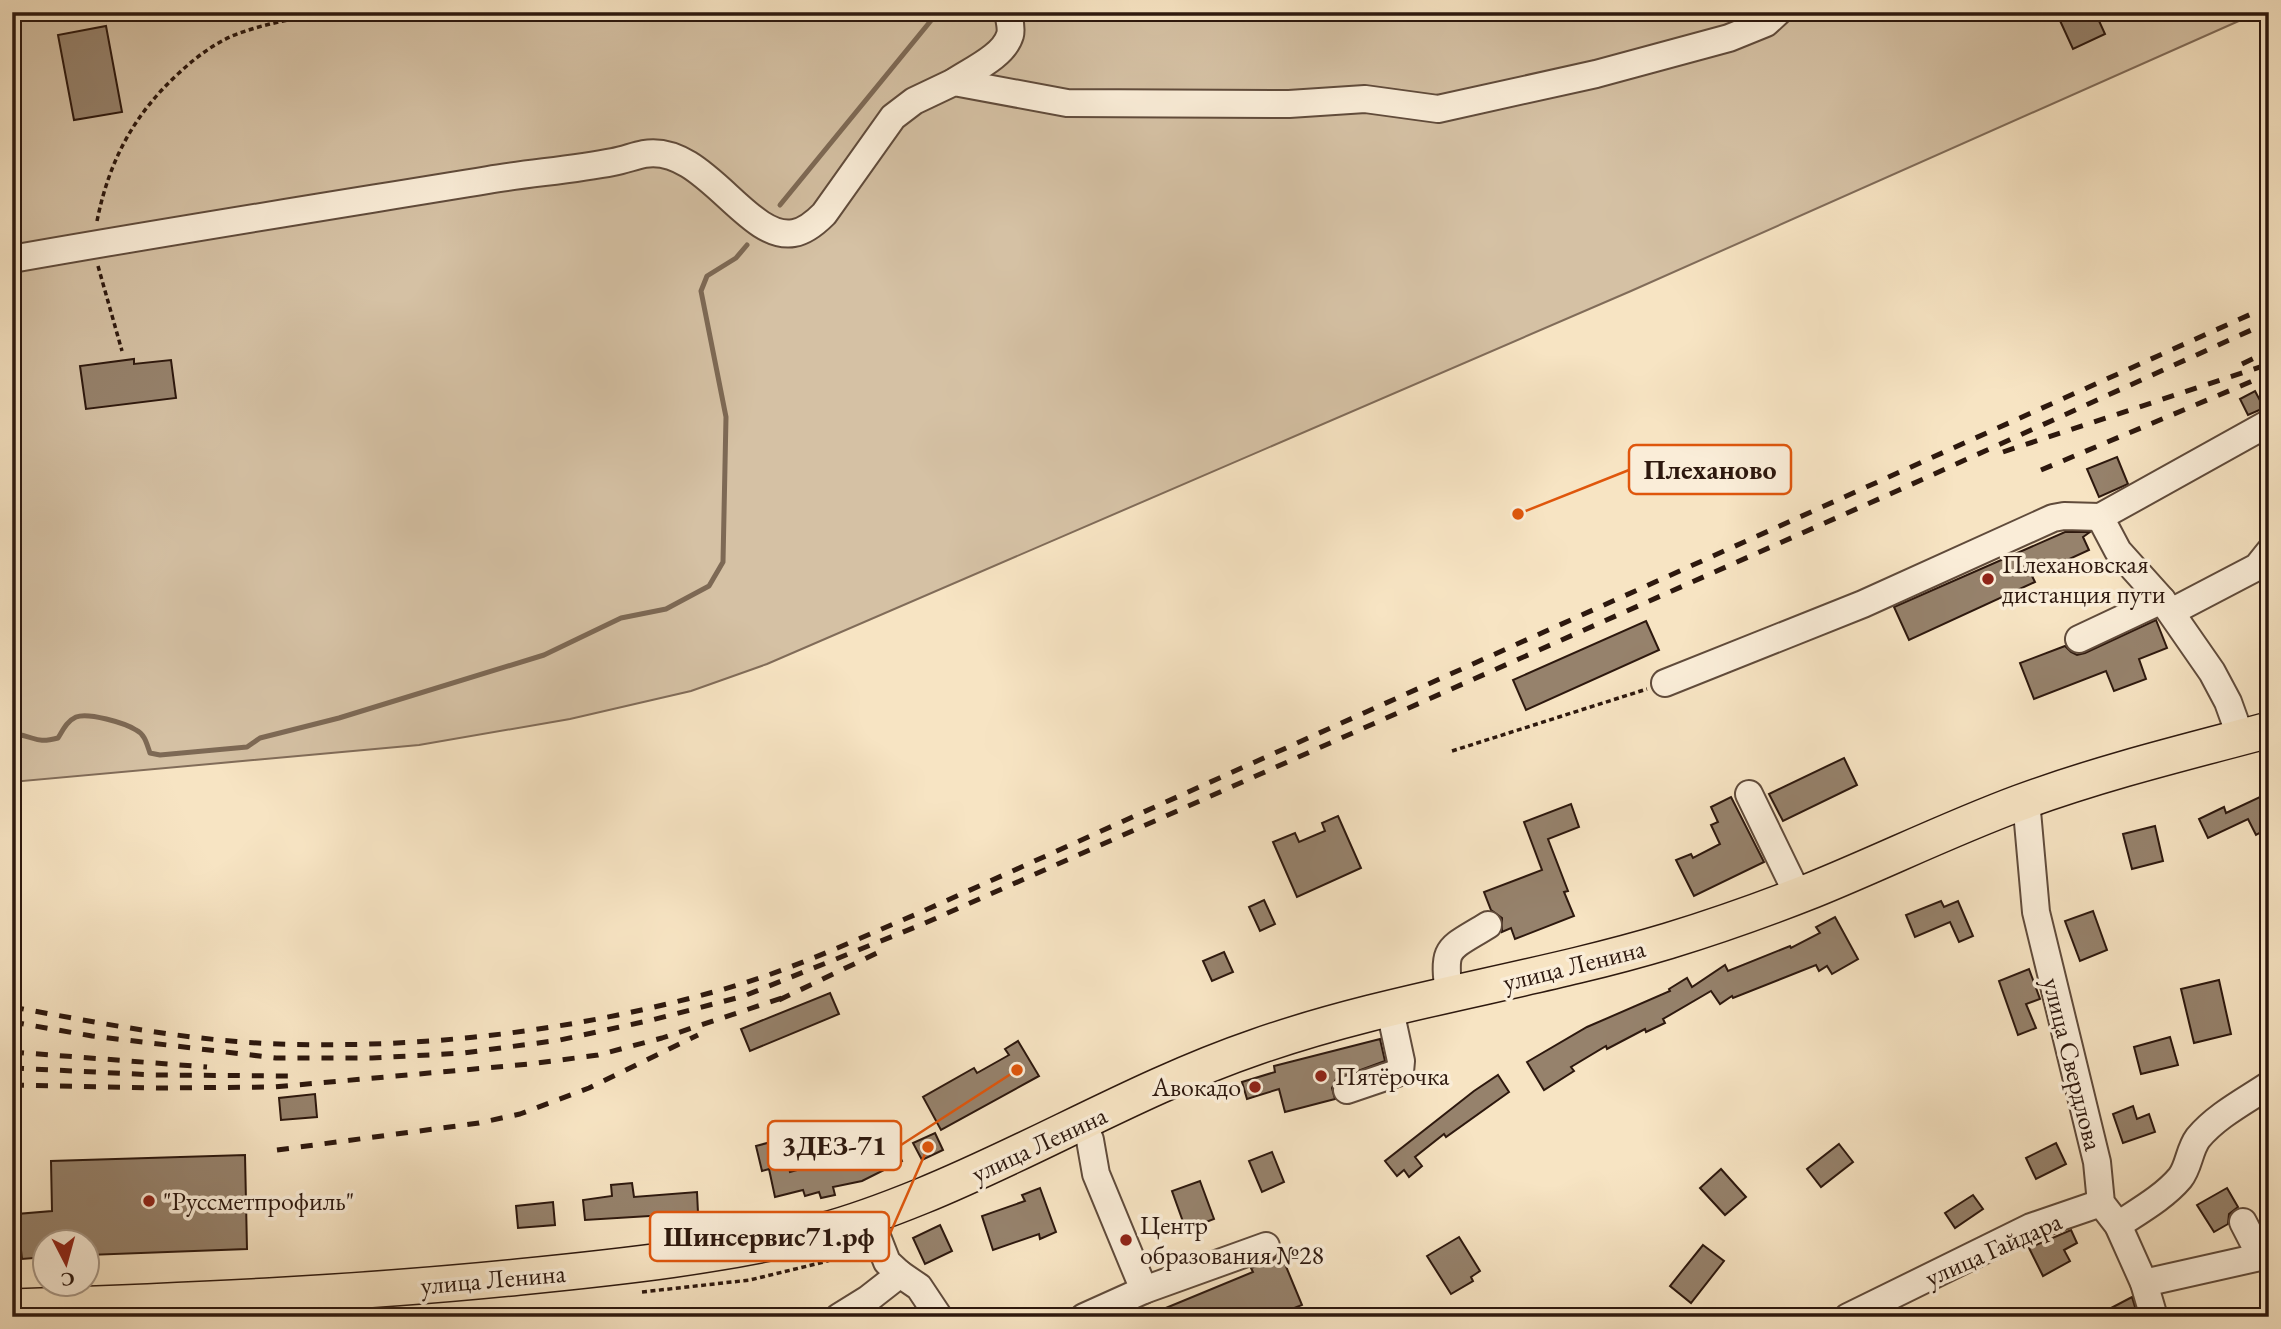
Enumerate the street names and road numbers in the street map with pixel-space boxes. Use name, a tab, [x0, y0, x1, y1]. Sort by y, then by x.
street label: улица Ленина	[1499, 931, 1649, 999]
street label: улица Свердлова	[2035, 974, 2111, 1155]
street label: улица Ленина	[966, 1098, 1113, 1190]
street label: улица Гайдара	[1919, 1203, 2067, 1294]
street label: улица Ленина	[419, 1256, 568, 1302]

